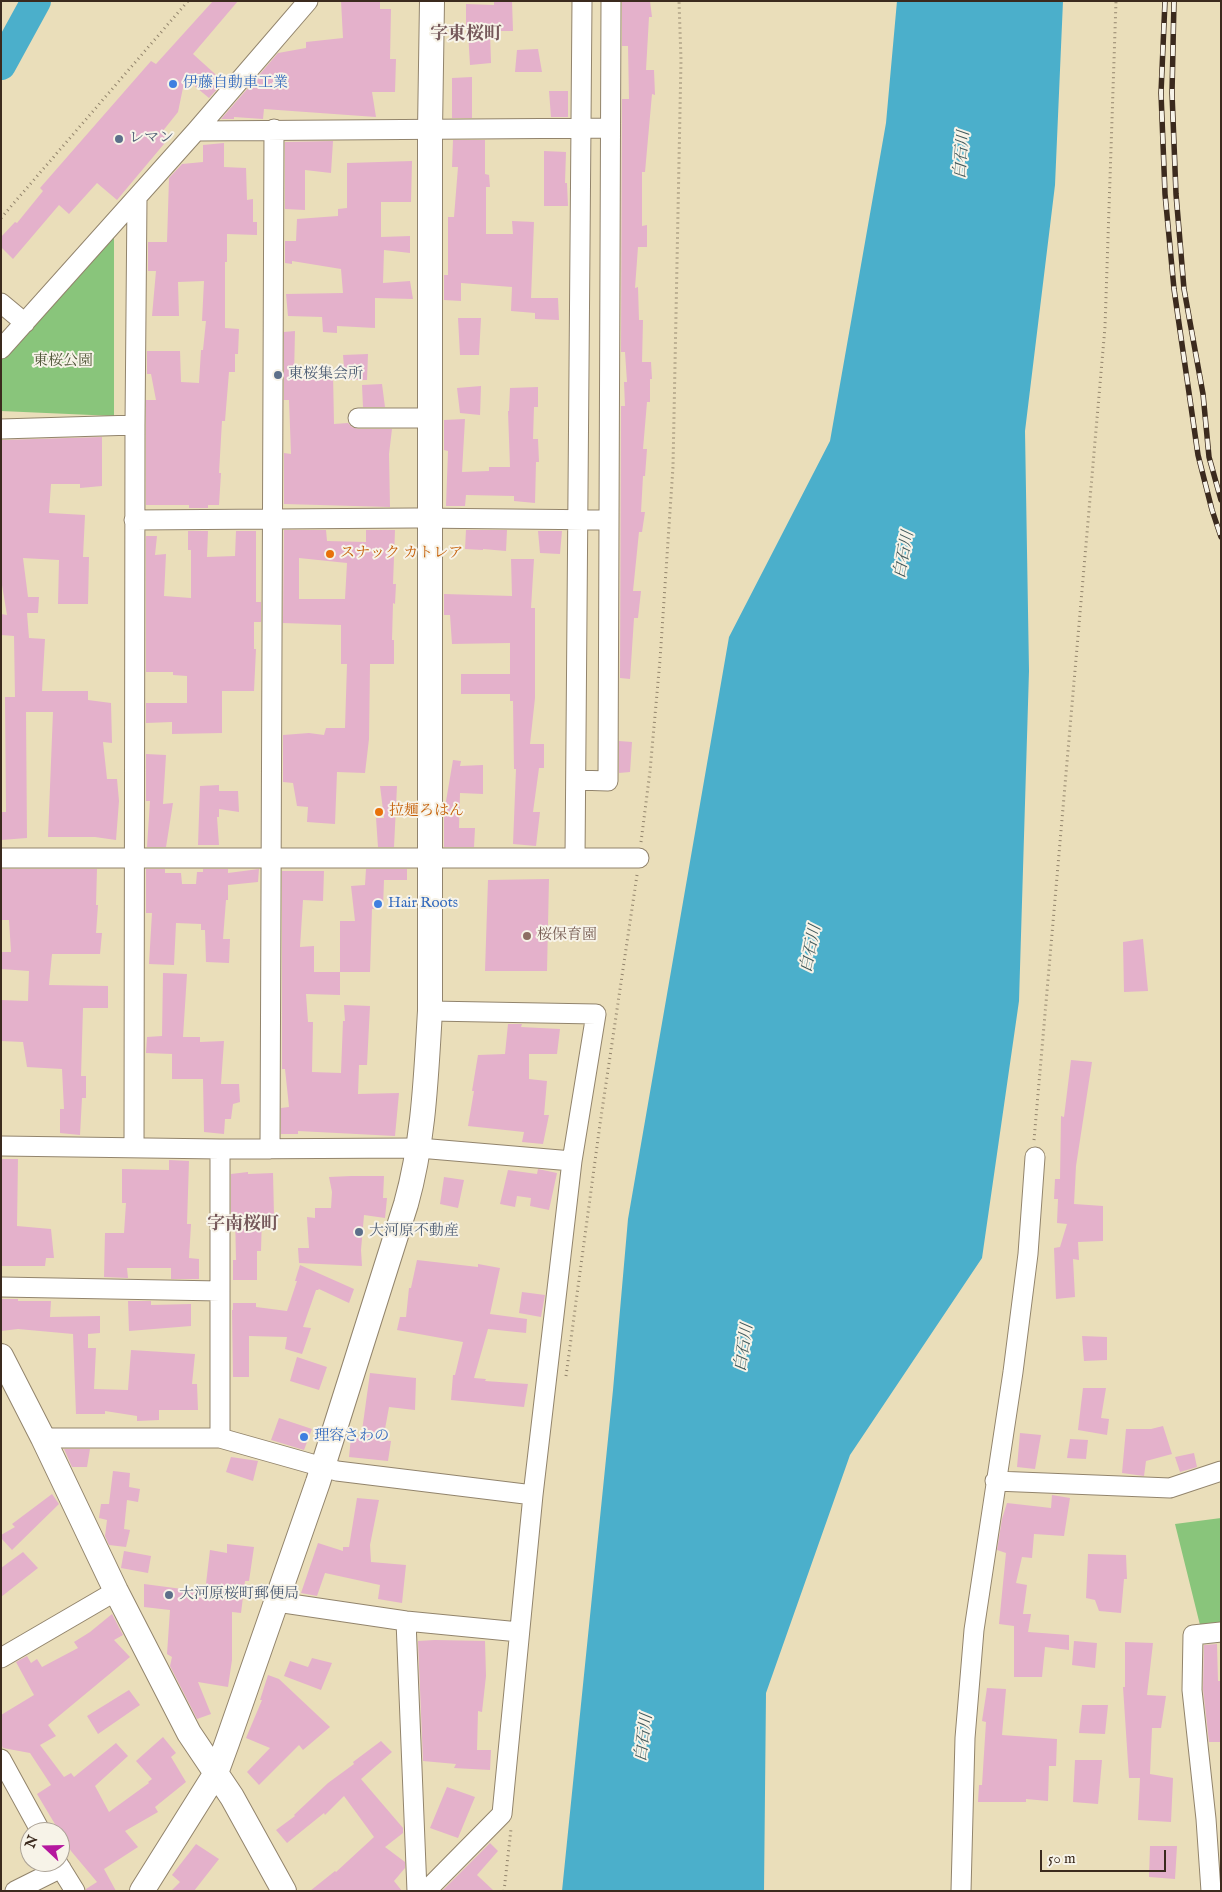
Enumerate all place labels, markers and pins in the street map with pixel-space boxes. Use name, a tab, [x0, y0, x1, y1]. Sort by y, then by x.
place label: 伊藤自動車工業	[183, 75, 288, 93]
marker: 伊藤自動車工業	[167, 78, 179, 90]
place label: レマン	[129, 130, 174, 148]
marker: レマン	[113, 133, 125, 145]
place label: 東桜集会所	[288, 366, 363, 384]
marker: 東桜集会所	[272, 369, 284, 381]
place label: スナック カトレア	[340, 545, 463, 563]
marker: スナック カトレア	[324, 548, 336, 560]
place label: 拉麺ろはん	[389, 803, 464, 821]
marker: 拉麺ろはん	[373, 806, 385, 818]
place label: Hair Roots	[388, 895, 458, 913]
marker: Hair Roots	[372, 898, 384, 910]
place label: 桜保育園	[537, 927, 597, 945]
marker: 桜保育園	[521, 930, 533, 942]
place label: 大河原不動産	[369, 1223, 459, 1241]
marker: 大河原不動産	[353, 1226, 365, 1238]
place label: 理容さわの	[314, 1428, 389, 1446]
marker: 理容さわの	[298, 1431, 310, 1443]
place label: 大河原桜町郵便局	[179, 1586, 299, 1604]
marker: 大河原桜町郵便局	[163, 1589, 175, 1601]

